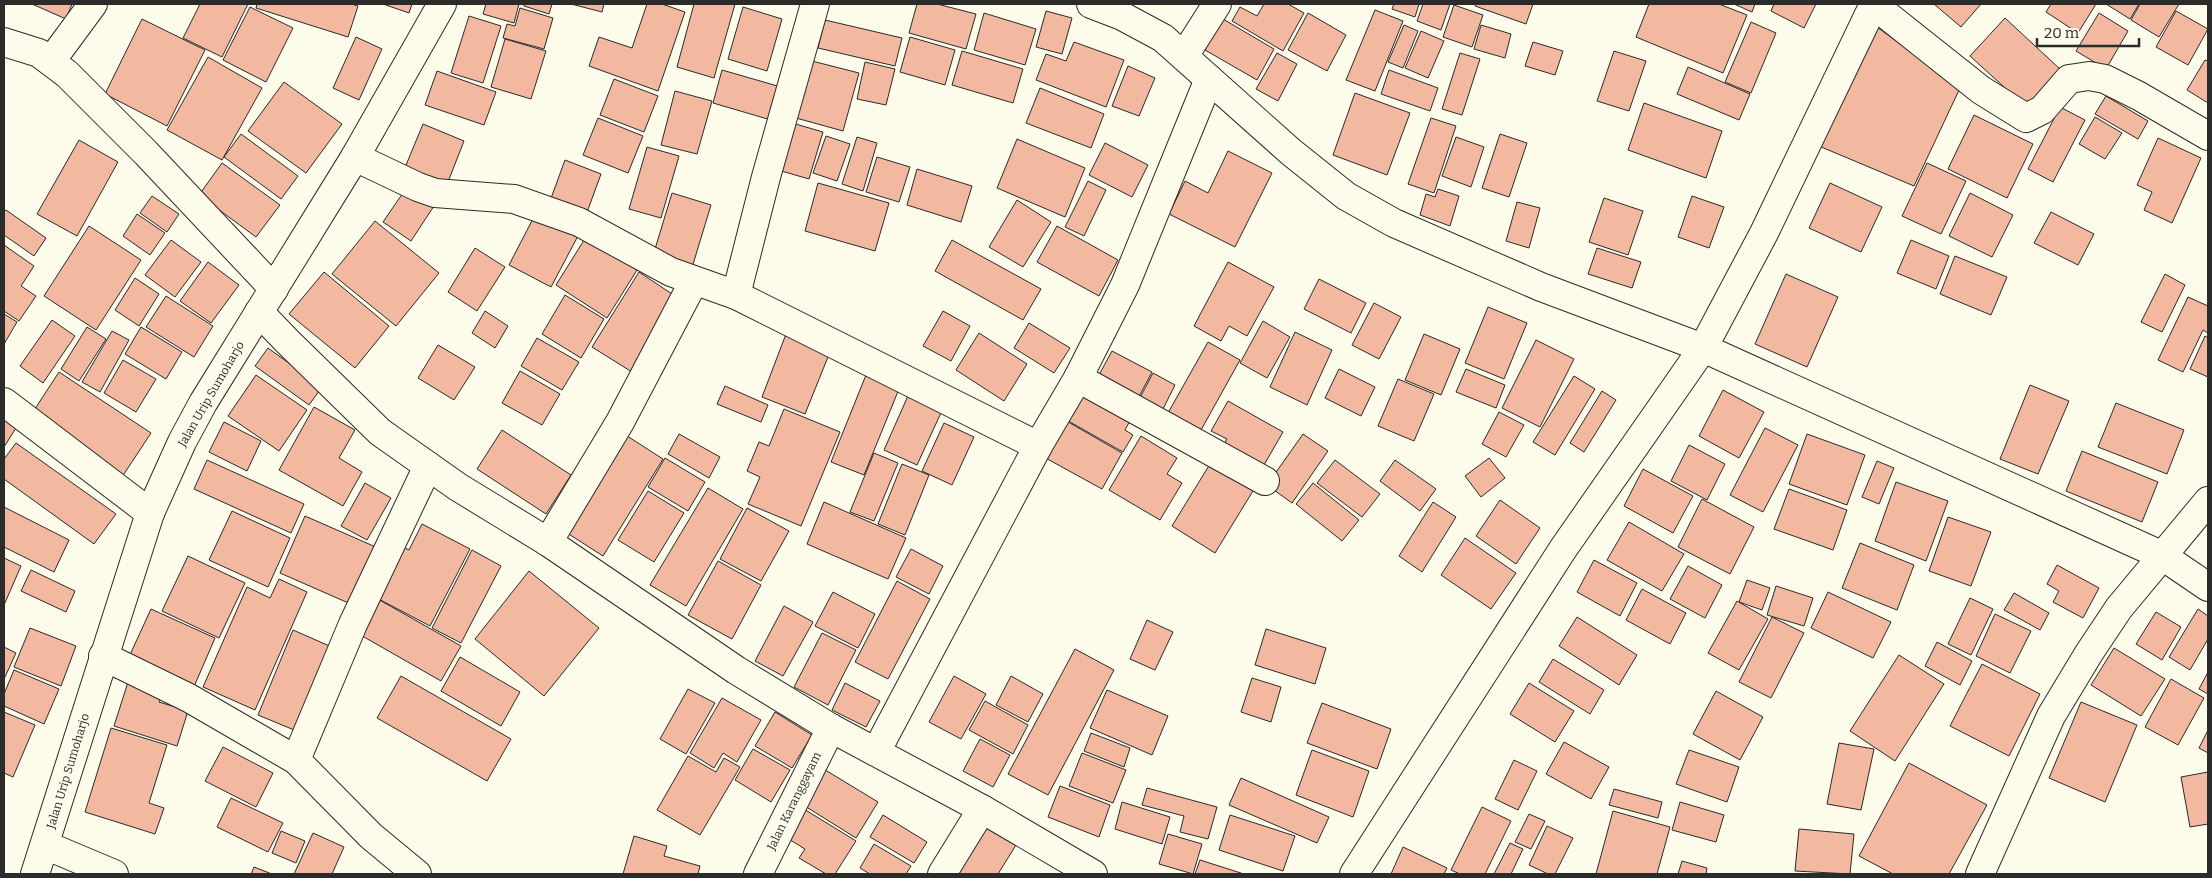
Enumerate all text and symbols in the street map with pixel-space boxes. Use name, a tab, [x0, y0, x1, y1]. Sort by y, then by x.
scale bar	[2037, 15, 2140, 47]
text: 20 m	[2044, 24, 2080, 42]
street label: Jalan Urip Sumoharjo	[175, 339, 247, 450]
street label: Jalan Urip Sumoharjo	[44, 712, 92, 831]
street label: Jalan Karanggayam	[764, 749, 824, 853]

